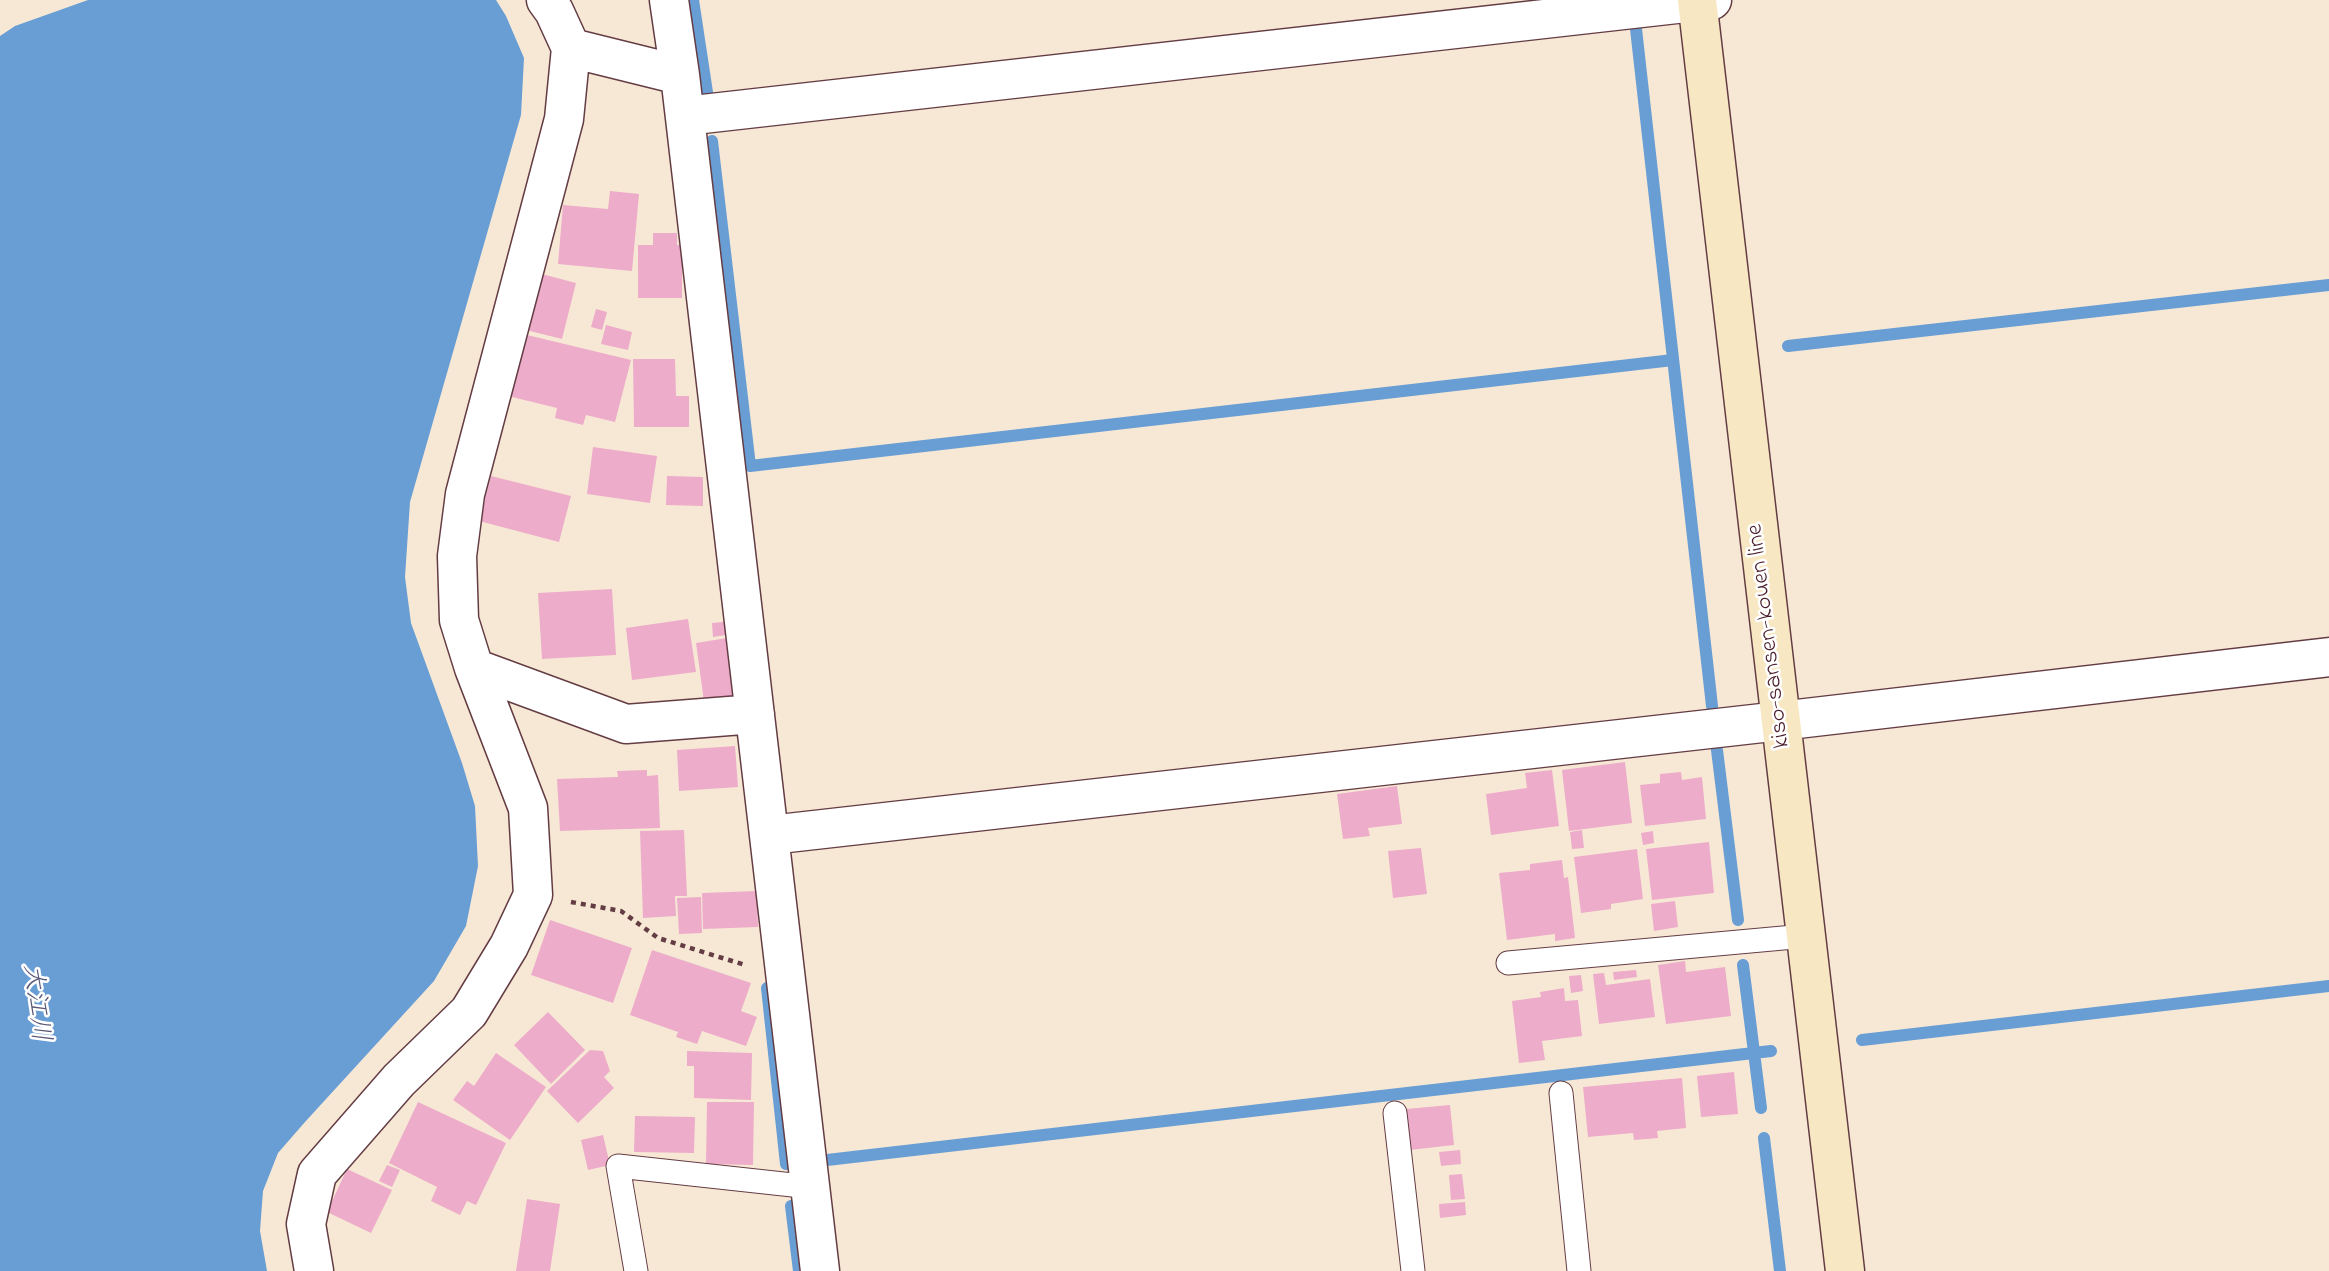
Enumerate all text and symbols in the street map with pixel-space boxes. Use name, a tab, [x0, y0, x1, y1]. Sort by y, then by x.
street label: kiso-sansen-kouen line	[1742, 522, 1798, 750]
water label: 大江川	[14, 962, 54, 1044]

